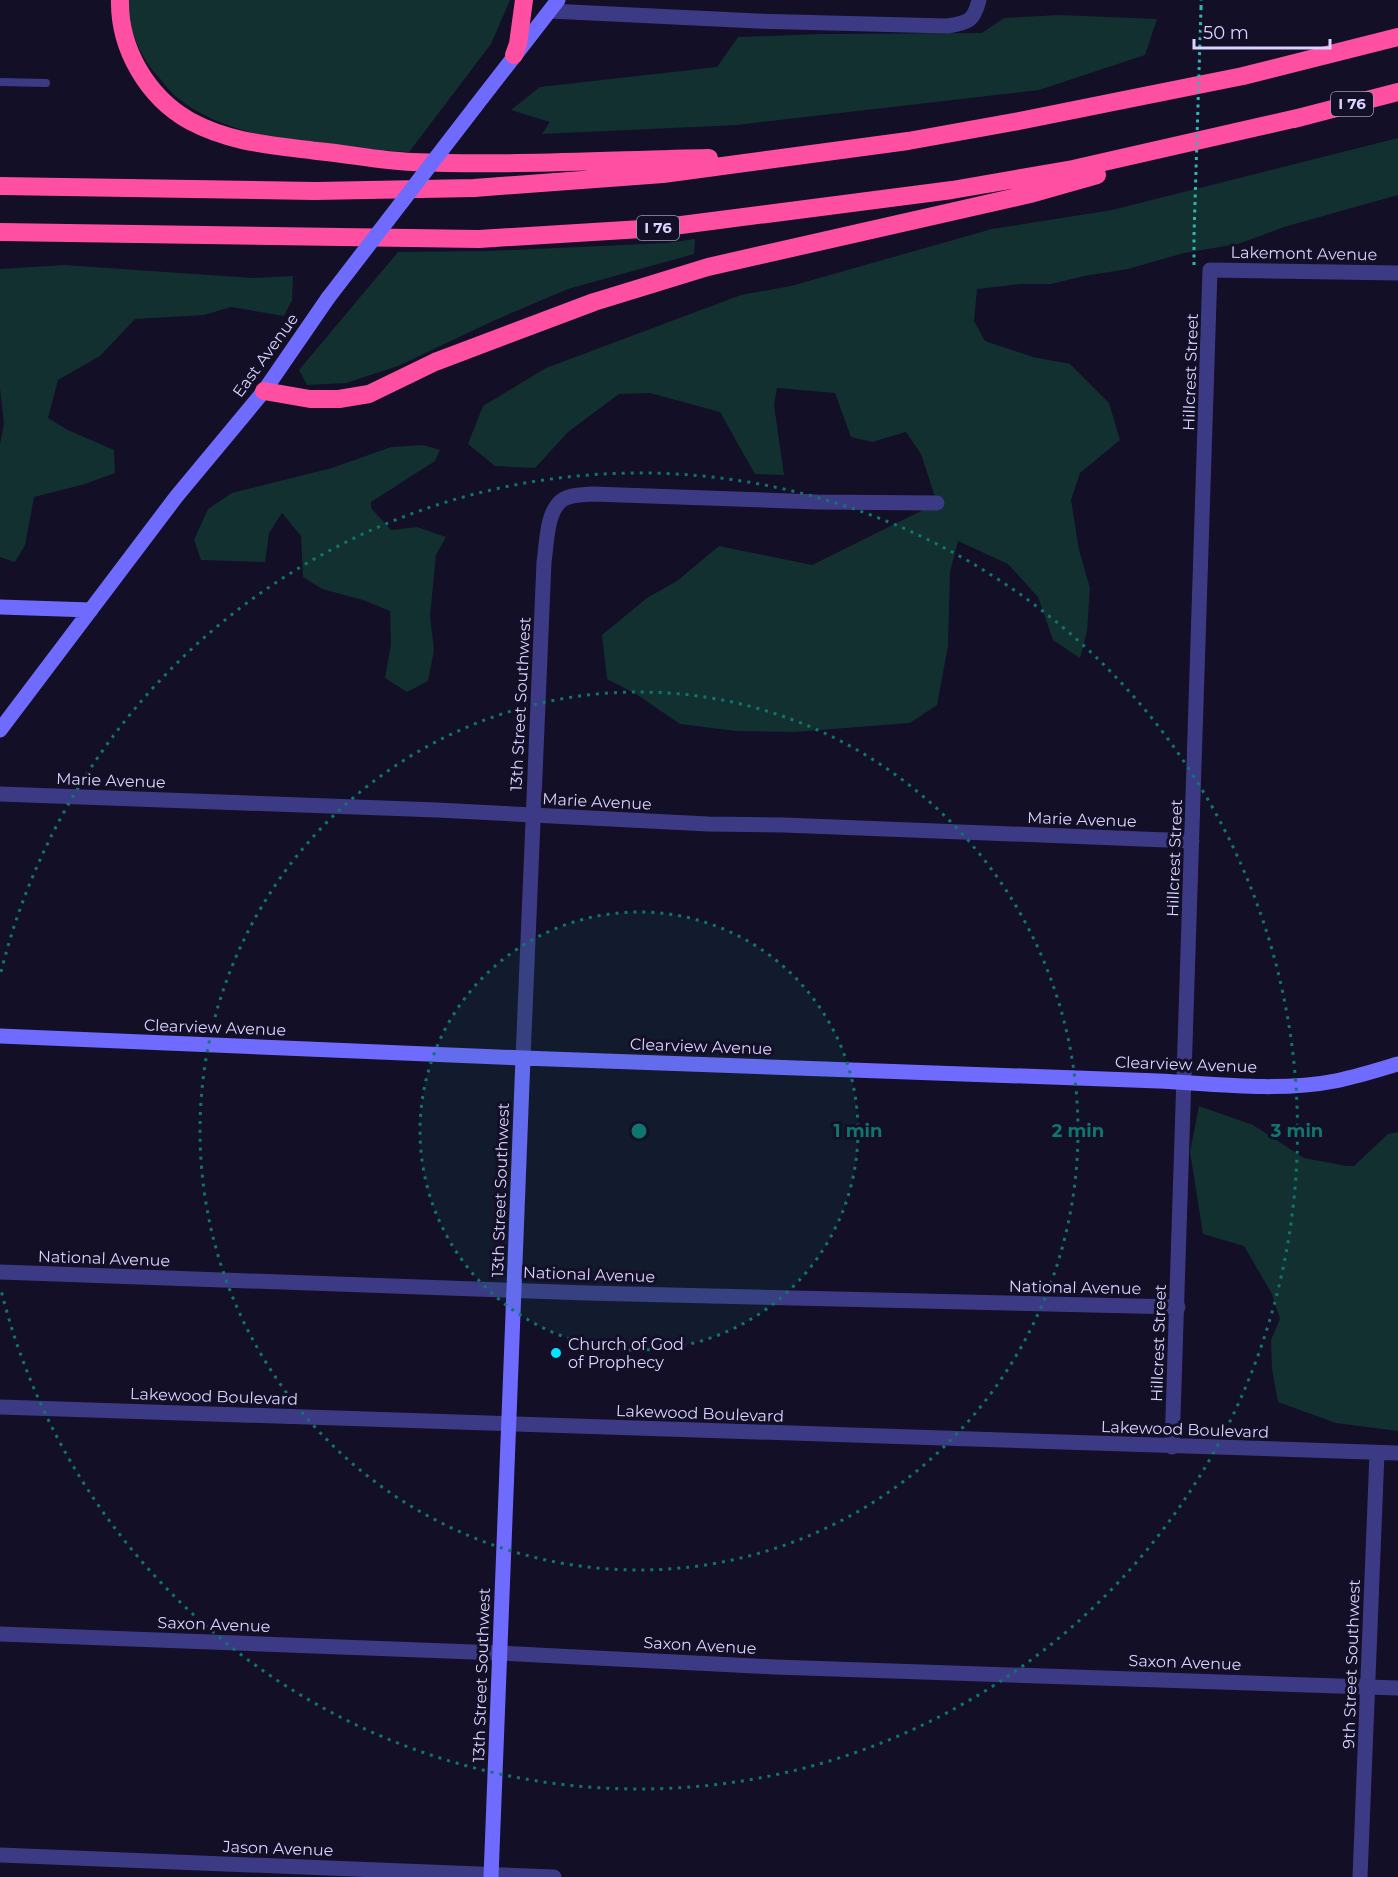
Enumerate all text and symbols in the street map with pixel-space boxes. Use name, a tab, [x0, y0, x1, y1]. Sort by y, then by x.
scale bar	[1194, 12, 1330, 50]
text: 50 m	[1203, 22, 1249, 44]
road number: I 76	[1331, 92, 1373, 116]
road number: I 76	[637, 216, 679, 240]
street label: Lakemont Avenue	[1231, 243, 1377, 264]
street label: East Avenue	[229, 310, 302, 401]
street label: Hillcrest Street	[1179, 312, 1202, 431]
street label: 13th Street Southwest	[506, 616, 535, 792]
street label: Marie Avenue	[56, 769, 166, 792]
street label: Marie Avenue	[542, 789, 652, 814]
street label: Hillcrest Street	[1163, 798, 1186, 917]
street label: Marie Avenue	[1027, 808, 1137, 831]
street label: Clearview Avenue	[144, 1016, 286, 1039]
street label: Clearview Avenue	[630, 1035, 772, 1058]
street label: Clearview Avenue	[1115, 1053, 1257, 1076]
street label: 13th Street Southwest	[488, 1102, 513, 1278]
text: 1 min	[834, 1120, 882, 1142]
text: 2 min	[1052, 1120, 1104, 1142]
text: 3 min	[1270, 1120, 1323, 1142]
centre of rings	[629, 1121, 649, 1141]
street label: National Avenue	[37, 1247, 170, 1270]
street label: National Avenue	[522, 1263, 655, 1286]
street label: National Avenue	[1009, 1277, 1141, 1298]
street label: Hillcrest Street	[1147, 1283, 1170, 1402]
place label: Church of God of Prophecy	[568, 1335, 684, 1372]
marker: Church of God of Prophecy	[549, 1346, 563, 1360]
street label: Lakewood Boulevard	[130, 1384, 298, 1409]
street label: Lakewood Boulevard	[616, 1401, 784, 1426]
street label: Lakewood Boulevard	[1101, 1417, 1269, 1442]
street label: 9th Street Southwest	[1339, 1578, 1364, 1749]
street label: 13th Street Southwest	[469, 1587, 494, 1763]
street label: Saxon Avenue	[157, 1613, 271, 1636]
street label: Saxon Avenue	[643, 1633, 757, 1658]
street label: Saxon Avenue	[1128, 1651, 1242, 1674]
street label: Jason Avenue	[221, 1837, 334, 1860]

